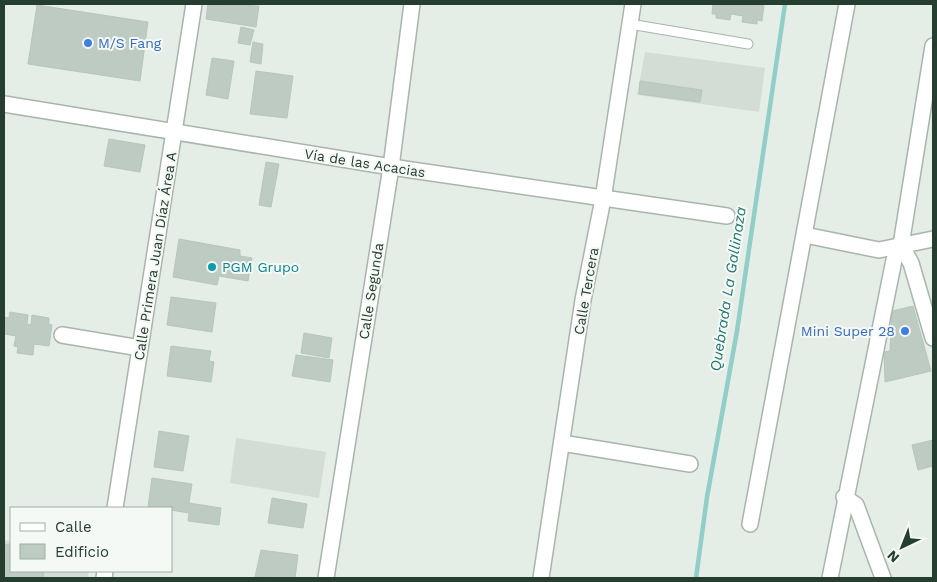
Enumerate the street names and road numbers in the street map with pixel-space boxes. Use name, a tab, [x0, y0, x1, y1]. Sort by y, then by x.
street label: Vía de las Acacias	[303, 146, 427, 180]
street label: Calle Primera Juan Díaz Área A	[131, 151, 179, 361]
street label: Calle Segunda	[355, 242, 387, 340]
street label: Calle Tercera	[570, 246, 602, 336]

